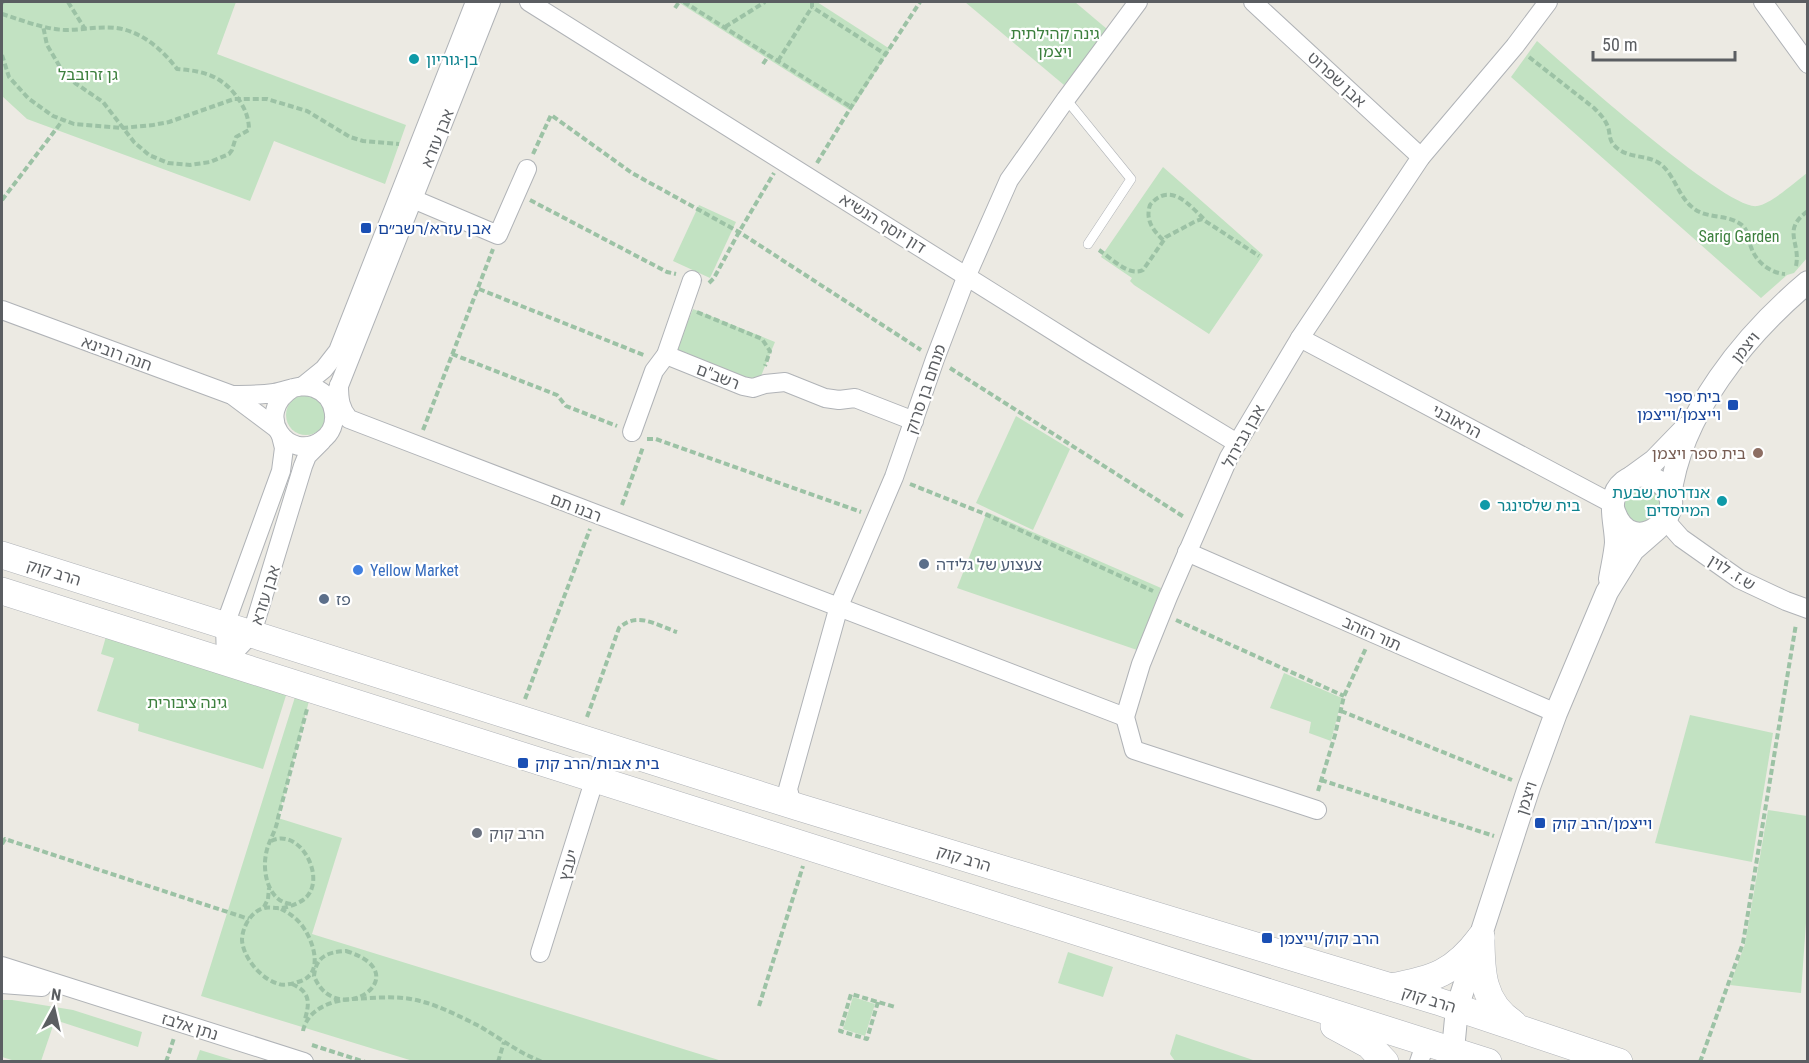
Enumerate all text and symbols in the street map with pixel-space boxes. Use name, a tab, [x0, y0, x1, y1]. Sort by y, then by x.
park label: גינה קהילתית ויצמן	[1010, 24, 1100, 61]
scale bar	[1593, 24, 1736, 62]
text: 50 m	[1602, 34, 1637, 55]
street label: אבן שפרוט	[1304, 48, 1370, 111]
place label: בן-גוריון	[426, 50, 478, 69]
marker: בן-גוריון	[407, 52, 421, 66]
park label: גן זרובבל	[58, 65, 118, 84]
street label: אבן עזרא	[417, 106, 458, 170]
street label: דון יוסף הנשיא	[836, 189, 930, 258]
place label: אבן עזרא/רשב״ם	[378, 219, 491, 238]
marker: אבן עזרא/רשב״ם	[359, 221, 373, 235]
park label: Sarig Garden	[1698, 227, 1780, 246]
street label: ויצמן	[1727, 328, 1764, 367]
street label: חנה רובינא	[79, 332, 155, 375]
street label: מנחם בן סרוק	[901, 342, 950, 436]
street label: רשב"ם	[693, 360, 742, 393]
place label: בית ספר וייצמן/וייצמן	[1637, 387, 1721, 424]
marker: בית ספר וייצמן/וייצמן	[1726, 398, 1740, 412]
street label: אבן גבירול	[1218, 401, 1269, 471]
street label: הראובני	[1429, 401, 1485, 442]
place label: בית ספר ויצמן	[1652, 444, 1746, 463]
marker: בית ספר ויצמן	[1751, 446, 1765, 460]
place label: אנדרטת שבעת המייסדים	[1612, 483, 1710, 520]
street label: רבנו תם	[548, 489, 604, 526]
marker: אנדרטת שבעת המייסדים	[1715, 494, 1729, 508]
place label: בית שלסינגר	[1497, 496, 1580, 515]
marker: בית שלסינגר	[1478, 498, 1492, 512]
street label: ש.ז. לוין	[1705, 551, 1759, 594]
street label: הרב קוק	[25, 555, 83, 590]
place label: צעצוע של גלידה	[936, 555, 1042, 574]
marker: צעצוע של גלידה	[917, 557, 931, 571]
place label: Yellow Market	[370, 561, 459, 580]
street label: אבן עזרא	[247, 563, 284, 627]
marker: Yellow Market	[351, 563, 365, 577]
place label: פז	[336, 590, 351, 609]
marker: פז	[317, 592, 331, 606]
street label: תור הזהב	[1340, 612, 1404, 655]
park label: גינה ציבורית	[147, 693, 227, 712]
place label: בית אבות/הרב קוק	[535, 754, 660, 773]
marker: בית אבות/הרב קוק	[516, 756, 530, 770]
street label: ויצמן	[1512, 779, 1541, 817]
place label: וייצמן/הרב קוק	[1552, 814, 1652, 833]
marker: וייצמן/הרב קוק	[1533, 816, 1547, 830]
place label: הרב קוק	[489, 824, 544, 843]
marker: הרב קוק	[470, 826, 484, 840]
street label: הרב קוק	[935, 841, 993, 876]
street label: יעבץ	[555, 847, 582, 883]
place label: הרב קוק/וייצמן	[1279, 929, 1379, 948]
marker: הרב קוק/וייצמן	[1260, 931, 1274, 945]
north arrow	[24, 979, 84, 1039]
street label: הרב קוק	[1400, 982, 1458, 1017]
text: N	[50, 985, 62, 1005]
street label: נתן אלבז	[159, 1009, 220, 1044]

